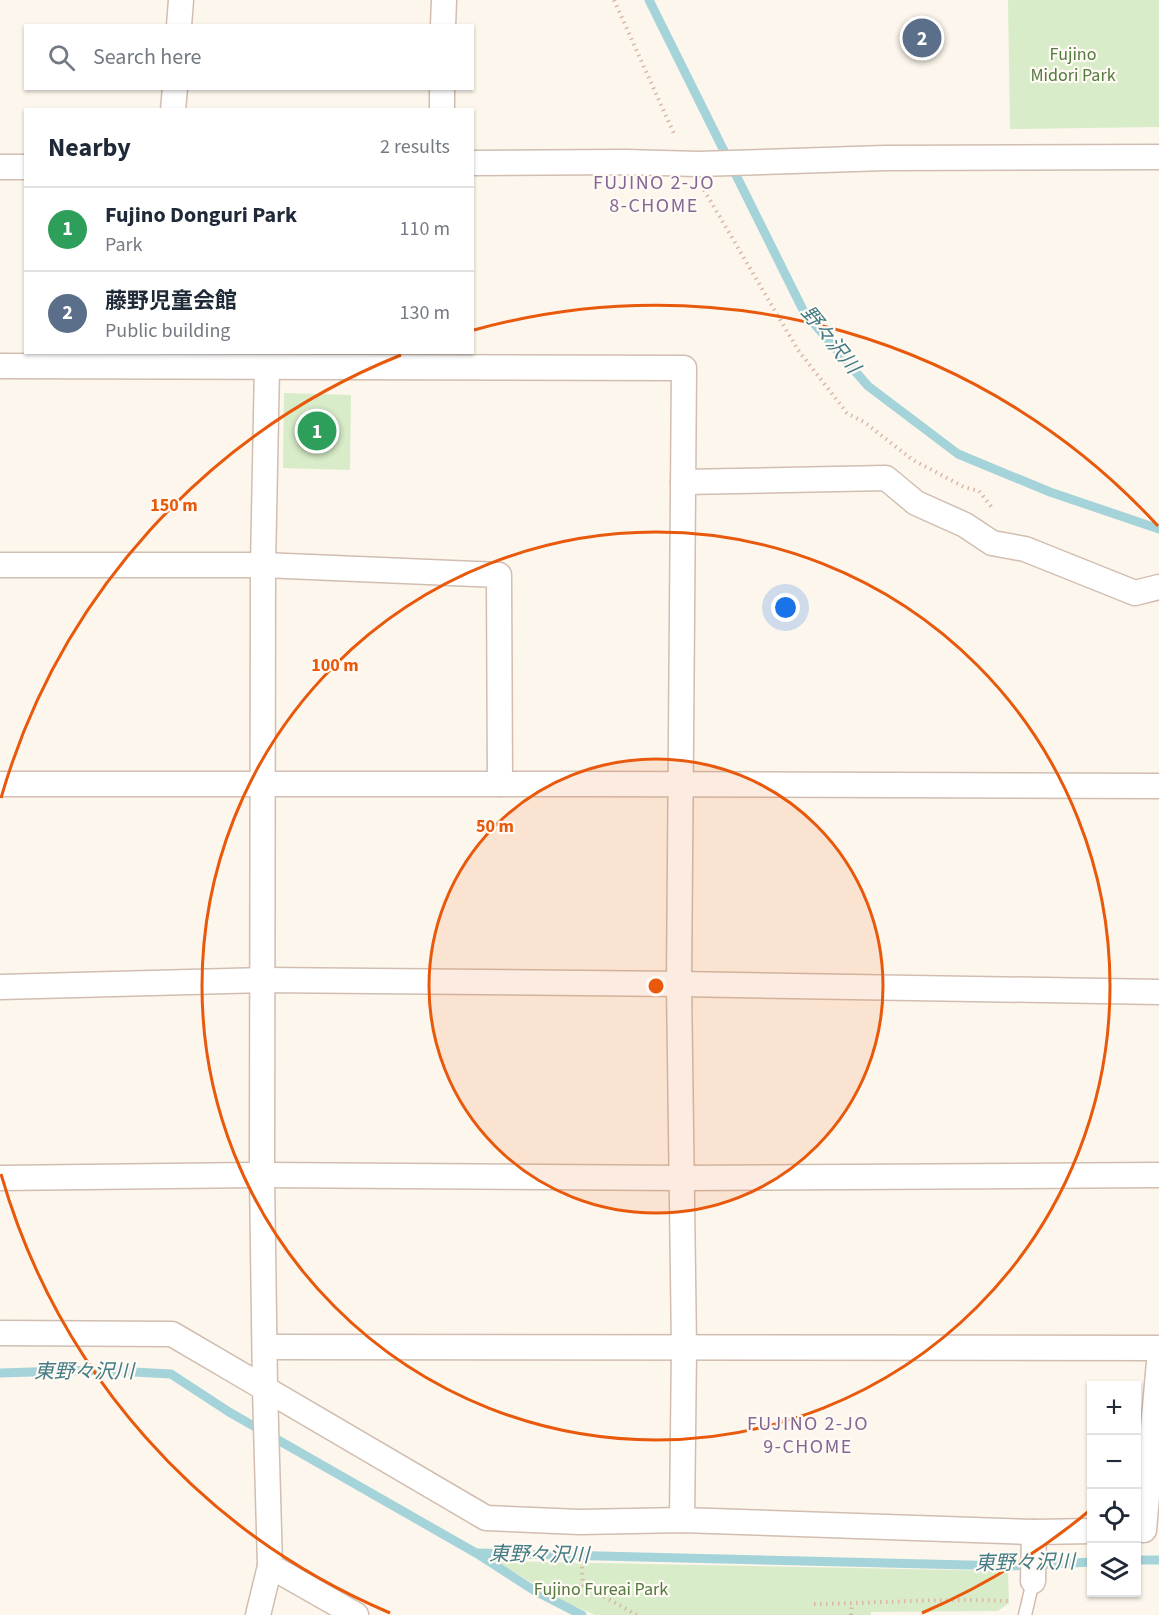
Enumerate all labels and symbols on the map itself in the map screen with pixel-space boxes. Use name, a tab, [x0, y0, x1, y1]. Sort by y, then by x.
pin: 2	[902, 15, 942, 60]
park label: Fujino Midori Park	[1030, 42, 1116, 88]
district label: FUJINO 2-JO 8-CHOME	[593, 169, 715, 220]
water label: 野々沢川	[794, 300, 867, 381]
pin: 1	[298, 408, 336, 454]
text: 150 m	[150, 493, 198, 518]
your location	[771, 593, 800, 622]
text: 100 m	[311, 653, 359, 678]
text: 50 m	[476, 814, 514, 839]
centre of rings	[646, 976, 666, 996]
water label: 東野々沢川	[34, 1358, 136, 1386]
district label: FUJINO 2-JO 9-CHOME	[747, 1410, 869, 1461]
water label: 東野々沢川	[489, 1540, 591, 1570]
water label: 東野々沢川	[975, 1548, 1077, 1578]
park label: Fujino Fureai Park	[534, 1577, 668, 1602]

